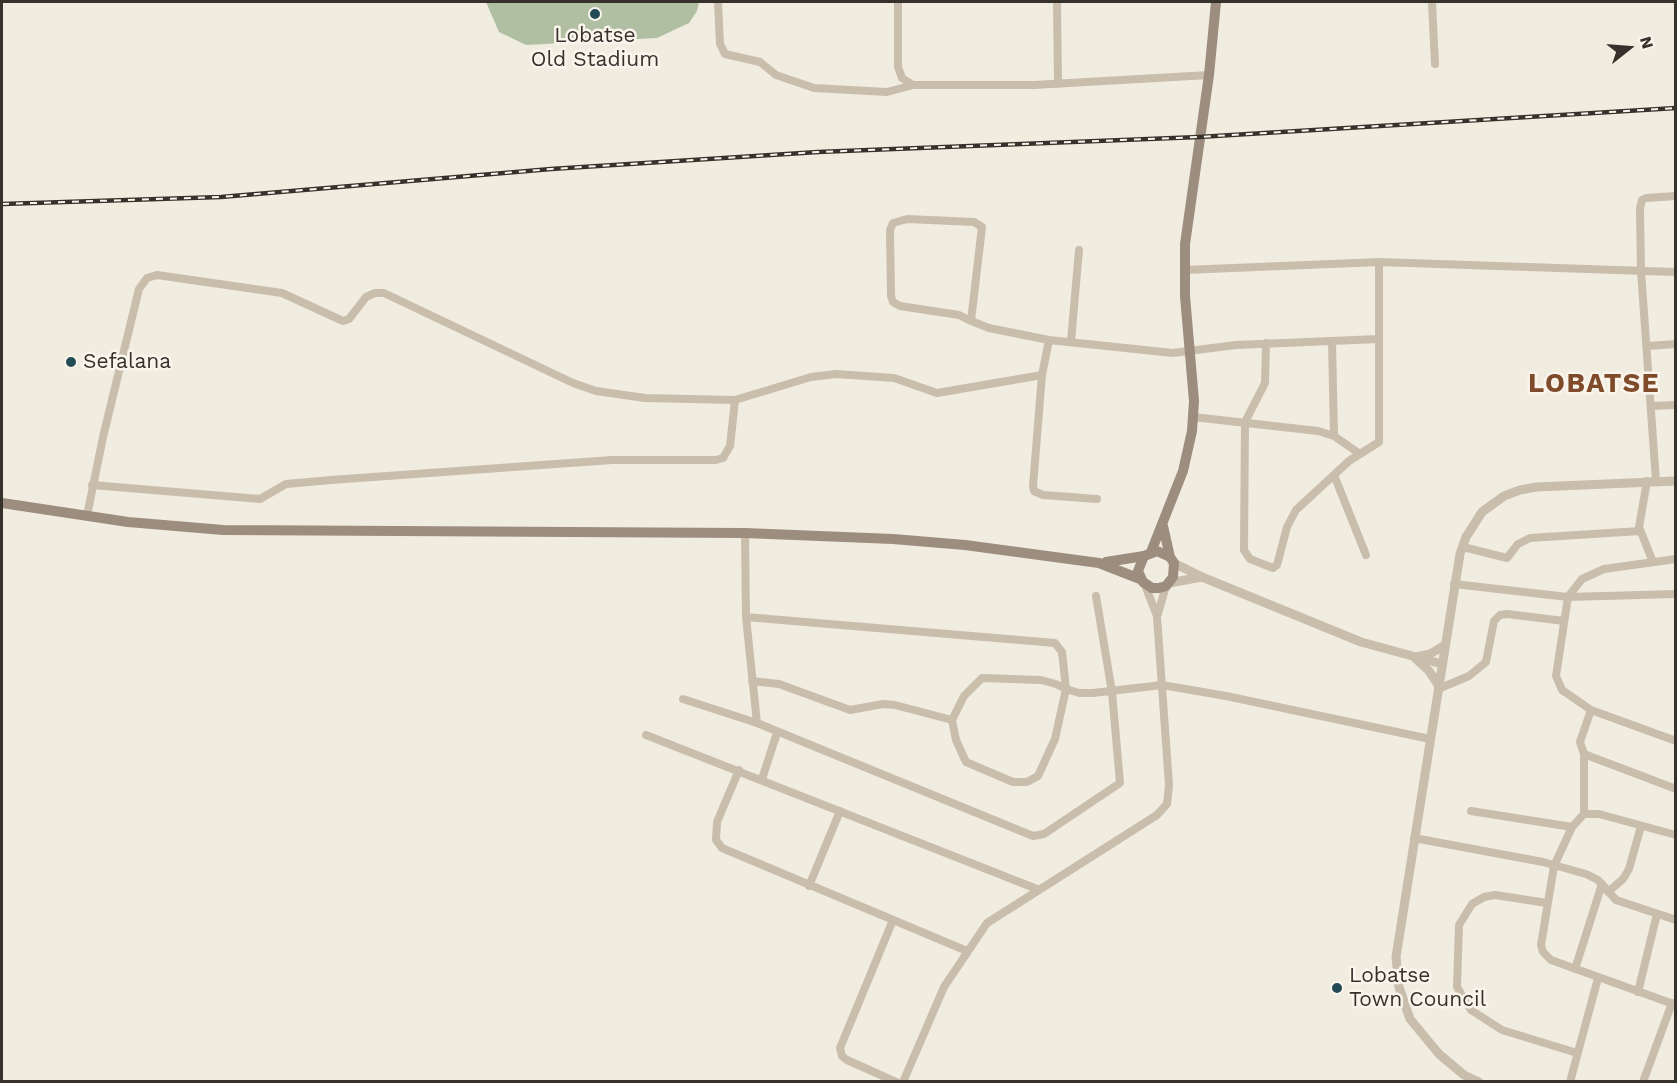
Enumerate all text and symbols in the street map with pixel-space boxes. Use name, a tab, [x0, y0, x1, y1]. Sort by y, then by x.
marker: Lobatse Old Stadium	[588, 7, 602, 21]
north arrow	[1599, 18, 1659, 78]
place label: Lobatse Old Stadium	[531, 23, 659, 73]
text: N	[1636, 34, 1658, 51]
place label: Sefalana	[83, 349, 171, 375]
marker: Sefalana	[64, 355, 78, 369]
district label: LOBATSE	[1528, 368, 1660, 400]
place label: Lobatse Town Council	[1349, 963, 1486, 1013]
marker: Lobatse Town Council	[1330, 981, 1344, 995]

